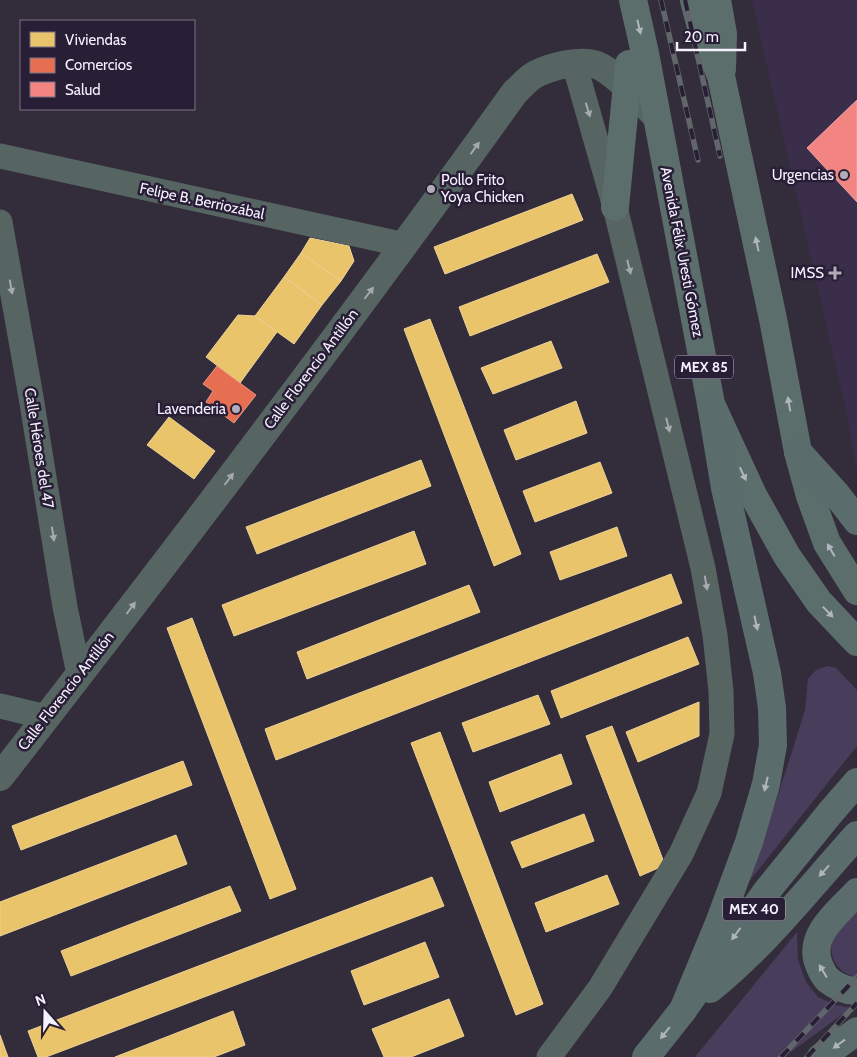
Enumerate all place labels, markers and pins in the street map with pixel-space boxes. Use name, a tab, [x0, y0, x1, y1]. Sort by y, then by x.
place label: Urgencias	[772, 166, 834, 184]
marker: Urgencias	[838, 169, 850, 181]
place label: Pollo Frito Yoya Chicken	[440, 171, 524, 206]
marker: Pollo Frito Yoya Chicken	[425, 183, 437, 195]
place label: IMSS	[791, 264, 824, 282]
marker: IMSS	[828, 266, 842, 280]
place label: Lavenderia	[157, 400, 227, 418]
marker: Lavenderia	[230, 403, 242, 415]

